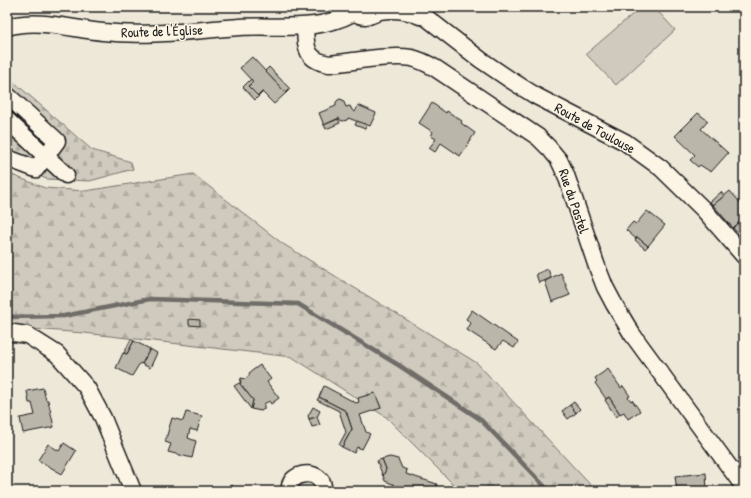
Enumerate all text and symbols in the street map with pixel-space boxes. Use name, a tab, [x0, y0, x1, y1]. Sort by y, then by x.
street label: Route de l'Église	[121, 20, 204, 42]
street label: Route de Toulouse	[552, 98, 639, 158]
street label: Rue du Pastel	[555, 166, 594, 236]

